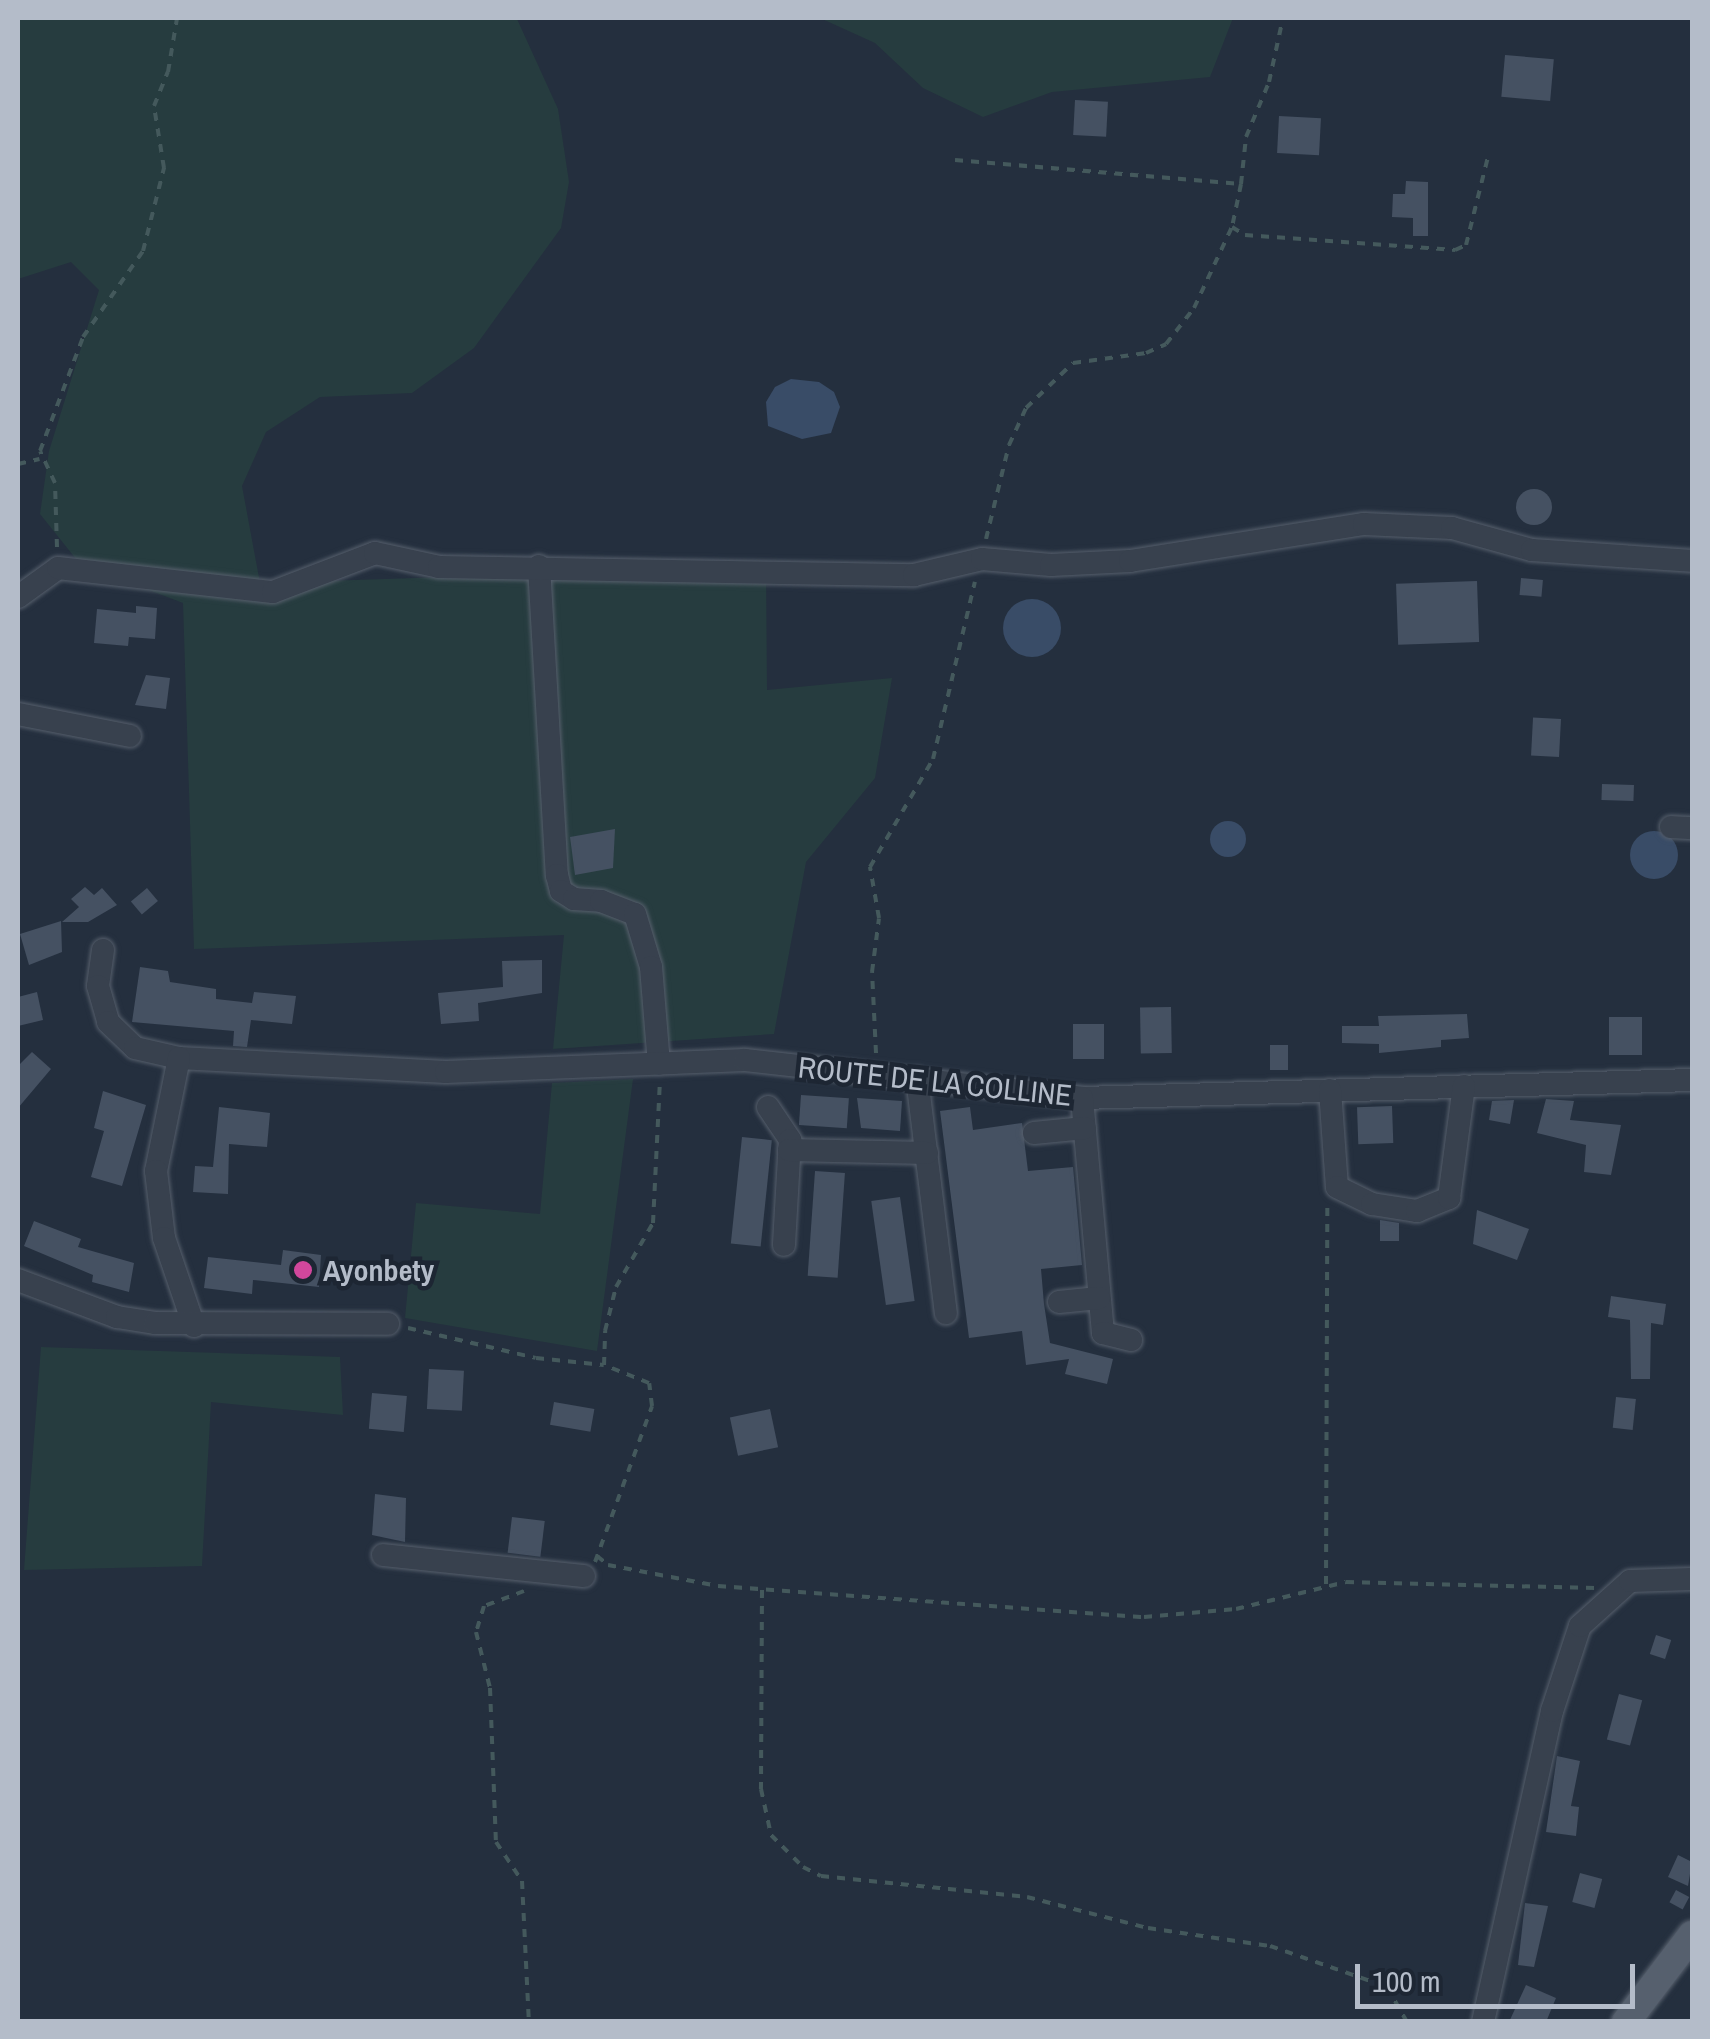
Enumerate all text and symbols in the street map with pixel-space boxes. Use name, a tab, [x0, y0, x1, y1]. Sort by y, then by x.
street label: ROUTE DE LA COLLINE	[796, 1049, 1074, 1113]
place label: Ayonbety	[323, 1252, 434, 1288]
marker: Ayonbety	[292, 1259, 314, 1281]
scale bar	[1360, 1944, 1640, 2006]
text: 100 m	[1372, 1961, 1440, 2001]

